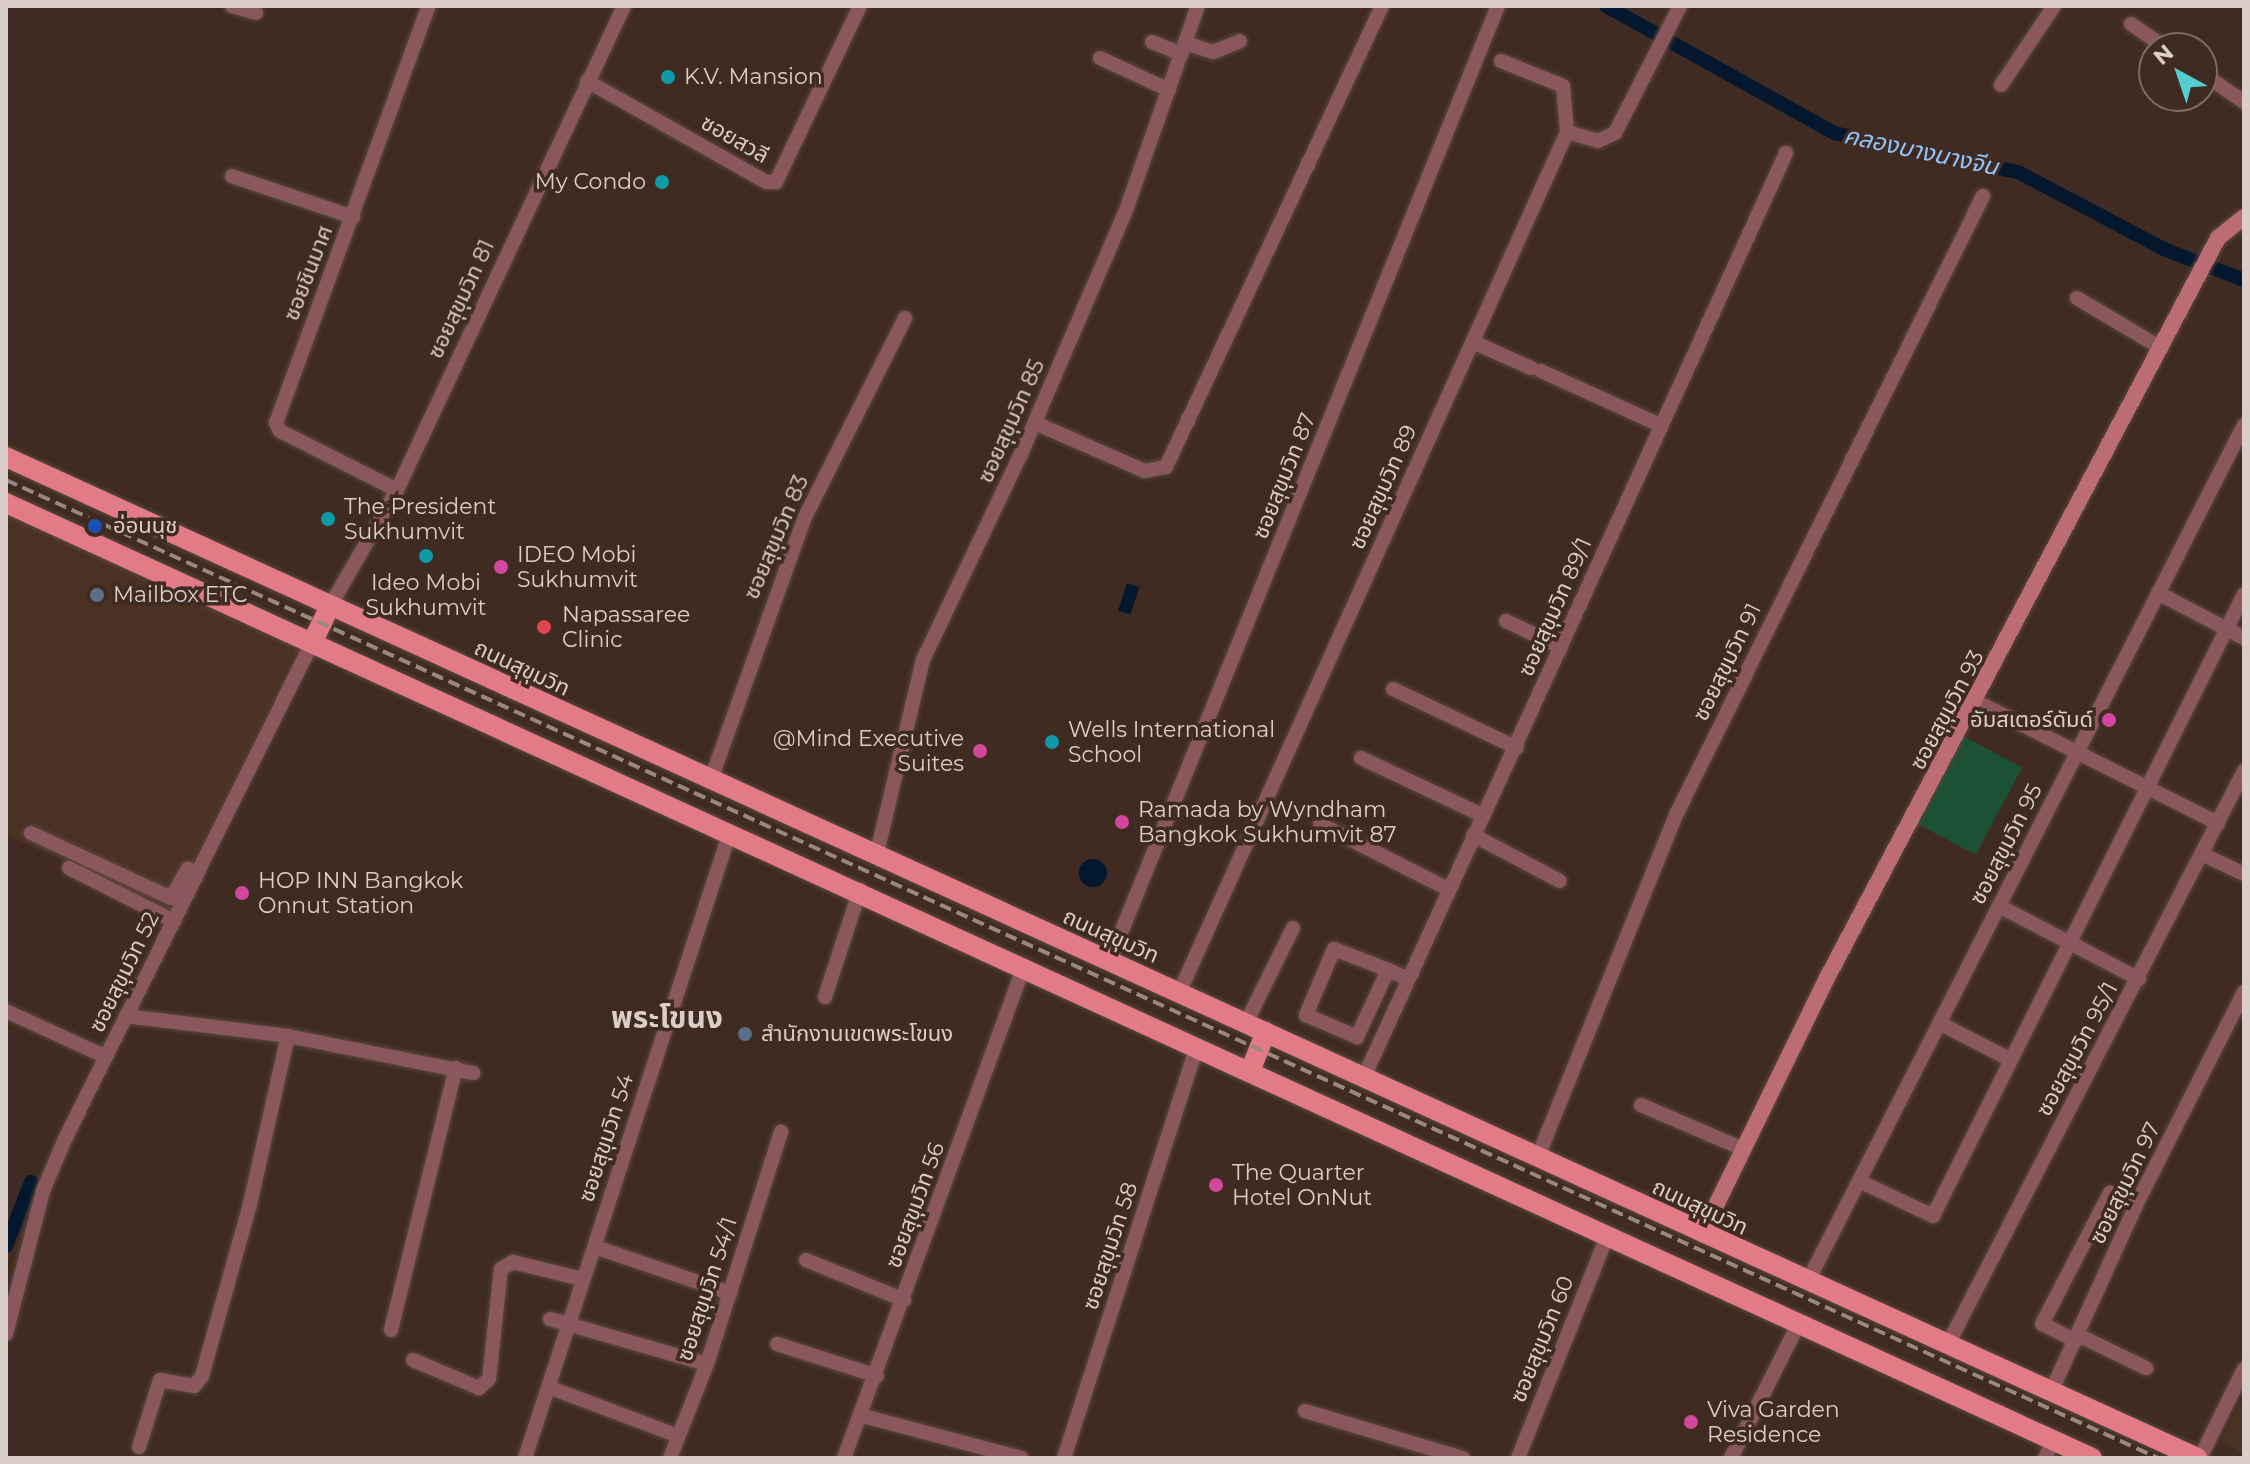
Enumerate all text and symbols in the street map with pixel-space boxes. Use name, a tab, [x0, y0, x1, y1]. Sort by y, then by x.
north arrow	[2138, 32, 2218, 112]
text: N	[2148, 39, 2179, 71]
place label: K.V. Mansion	[684, 64, 823, 90]
marker: K.V. Mansion	[659, 68, 677, 86]
street label: ซอยสวลี	[696, 109, 774, 169]
water label: คลองบางนางจีน	[1841, 121, 2001, 181]
place label: My Condo	[535, 169, 646, 195]
marker: My Condo	[653, 173, 671, 191]
street label: ซอยชินมาศ	[278, 222, 338, 324]
street label: ซอยสุขุมวิท 81	[422, 235, 500, 363]
street label: ซอยสุขุมวิท 85	[972, 355, 1050, 487]
street label: ซอยสุขุมวิท 87	[1247, 409, 1321, 543]
street label: ซอยสุขุมวิท 89	[1344, 421, 1422, 553]
street label: ซอยสุขุมวิท 83	[738, 471, 814, 603]
place label: The President Sukhumvit	[344, 493, 496, 544]
marker: The President Sukhumvit	[319, 510, 337, 528]
place label: อ่อนนุช	[113, 513, 177, 539]
marker: อ่อนนุช	[84, 515, 106, 537]
street label: ซอยสุขุมวิท 89/1	[1513, 534, 1597, 680]
place label: IDEO Mobi Sukhumvit	[517, 541, 638, 592]
marker: Ideo Mobi Sukhumvit	[417, 547, 435, 565]
marker: IDEO Mobi Sukhumvit	[492, 558, 510, 576]
place label: Ideo Mobi Sukhumvit	[366, 569, 486, 620]
place label: Mailbox ETC	[113, 582, 247, 608]
marker: Mailbox ETC	[88, 586, 106, 604]
street label: ซอยสุขุมวิท 91	[1687, 599, 1767, 725]
place label: Napassaree Clinic	[562, 601, 690, 652]
marker: Napassaree Clinic	[533, 616, 555, 638]
street label: ถนนสุขุมวิท	[470, 634, 574, 702]
street label: ซอยสุขุมวิท 93	[1904, 646, 1990, 774]
place label: อัมสเตอร์ดัมด์	[1970, 707, 2093, 733]
marker: อัมสเตอร์ดัมด์	[2100, 711, 2118, 729]
place label: Wells International School	[1068, 716, 1275, 768]
place label: @Mind Executive Suites	[773, 725, 964, 776]
marker: Wells International School	[1043, 733, 1061, 751]
marker: @Mind Executive Suites	[971, 742, 989, 760]
street label: ซอยสุขุมวิท 95	[1964, 779, 2048, 909]
place label: Ramada by Wyndham Bangkok Sukhumvit 87	[1138, 796, 1397, 848]
marker: Ramada by Wyndham Bangkok Sukhumvit 87	[1113, 813, 1131, 831]
place label: HOP INN Bangkok Onnut Station	[258, 867, 463, 918]
marker: HOP INN Bangkok Onnut Station	[233, 884, 251, 902]
street label: ถนนสุขุมวิท	[1059, 903, 1163, 969]
street label: ซอยสุขุมวิท 52	[83, 907, 165, 1037]
street label: ซอยสุขุมวิท 95/1	[2031, 978, 2123, 1120]
district label: พระโขนง	[611, 1000, 723, 1036]
place label: สำนักงานเขตพระโขนง	[761, 1021, 953, 1047]
marker: สำนักงานเขตพระโขนง	[736, 1025, 754, 1043]
street label: ซอยสุขุมวิท 54	[573, 1071, 639, 1205]
street label: ซอยสุขุมวิท 97	[2084, 1118, 2166, 1248]
street label: ซอยสุขุมวิท 56	[880, 1139, 950, 1271]
place label: The Quarter Hotel OnNut	[1232, 1159, 1372, 1210]
street label: ถนนสุขุมวิท	[1648, 1173, 1752, 1241]
marker: The Quarter Hotel OnNut	[1207, 1176, 1225, 1194]
street label: ซอยสุขุมวิท 58	[1077, 1179, 1143, 1313]
street label: ซอยสุขุมวิท 54/1	[671, 1214, 743, 1364]
street label: ซอยสุขุมวิท 60	[1505, 1272, 1579, 1406]
place label: Viva Garden Residence	[1707, 1396, 1840, 1448]
marker: Viva Garden Residence	[1682, 1413, 1700, 1431]

